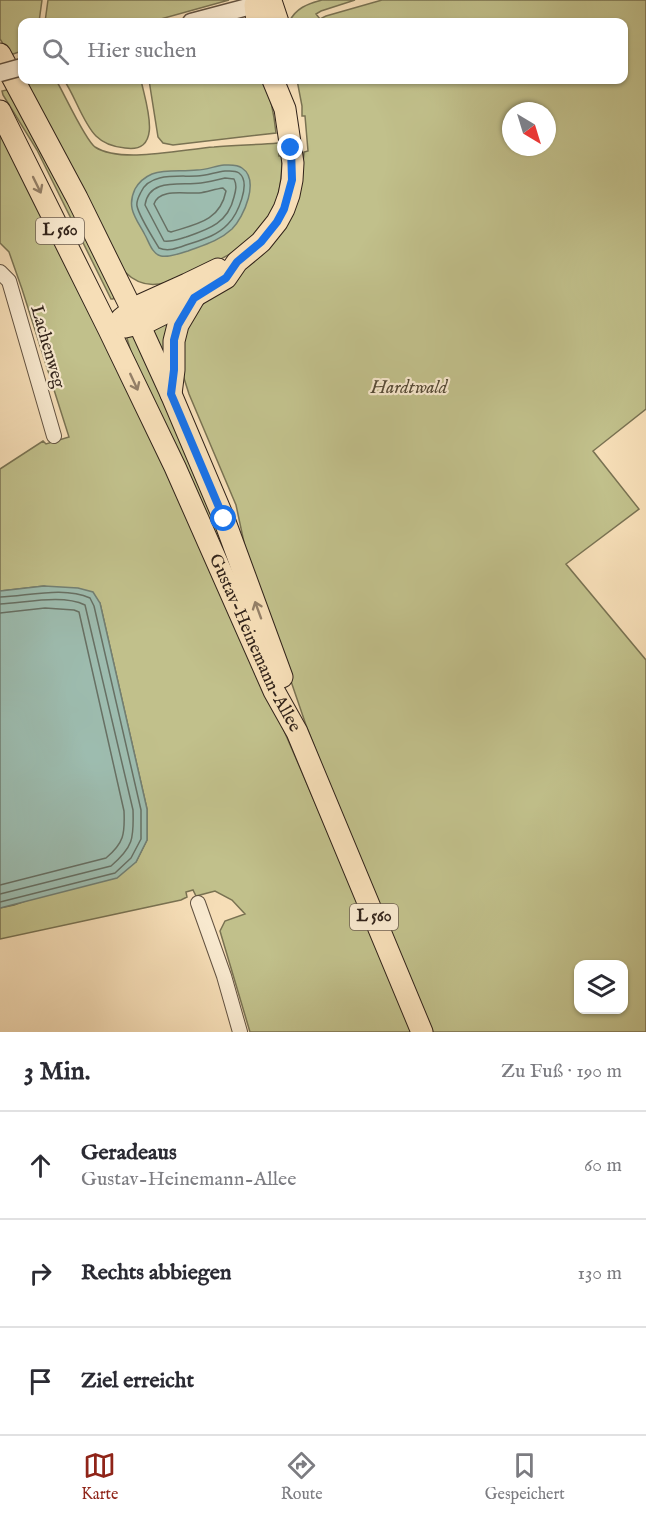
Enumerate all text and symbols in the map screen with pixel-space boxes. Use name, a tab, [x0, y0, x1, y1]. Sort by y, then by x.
search box	[18, 18, 628, 84]
icon: search	[39, 35, 72, 68]
text: Hier suchen	[87, 37, 197, 65]
north arrow	[502, 102, 556, 156]
route end	[277, 134, 303, 160]
one-way arrow	[32, 176, 43, 194]
road number: L 560	[36, 218, 84, 244]
street label: Lachenweg	[24, 303, 70, 391]
one-way arrow	[129, 373, 141, 391]
park label: Hardtwald	[370, 377, 449, 400]
route start	[210, 505, 236, 531]
street label: Gustav-Heinemann-Allee	[203, 550, 306, 736]
one-way arrow	[252, 601, 263, 619]
road number: L 560	[350, 904, 398, 930]
map controls	[574, 960, 628, 1014]
button: layers	[574, 960, 628, 1014]
text: 3 Min.	[24, 1055, 90, 1088]
text: Zu Fuß · 190 m	[501, 1059, 622, 1084]
text: Geradeaus	[81, 1139, 177, 1167]
icon: ahead	[24, 1149, 57, 1182]
text: 60 m	[584, 1153, 622, 1178]
text: Gustav-Heinemann-Allee	[81, 1167, 296, 1192]
icon: right	[24, 1257, 57, 1290]
text: Rechts abbiegen	[81, 1259, 231, 1287]
text: 130 m	[577, 1261, 622, 1286]
icon: arrive	[24, 1365, 57, 1398]
text: Ziel erreicht	[81, 1367, 194, 1395]
tab: Karte	[81, 1449, 118, 1505]
tab: Route	[281, 1449, 323, 1505]
tab: Gespeichert	[485, 1449, 565, 1505]

